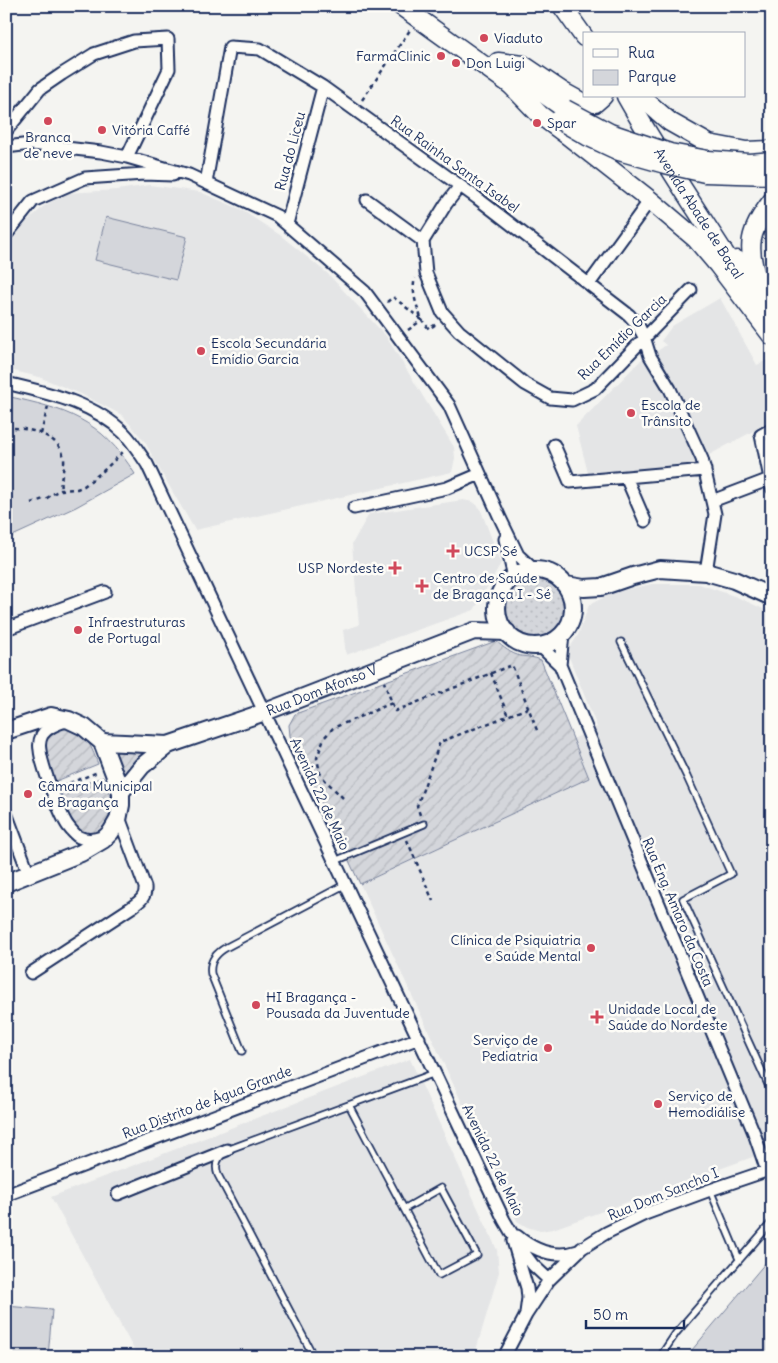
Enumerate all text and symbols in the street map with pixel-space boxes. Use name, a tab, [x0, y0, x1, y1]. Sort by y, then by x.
place label: Viaduto	[494, 29, 543, 47]
marker: Viaduto	[478, 32, 490, 44]
legend	[583, 32, 746, 98]
text: Rua	[628, 43, 655, 62]
place label: FarmaClinic	[356, 47, 431, 65]
marker: FarmaClinic	[435, 50, 447, 62]
place label: Don Luigi	[466, 54, 525, 72]
marker: Don Luigi	[450, 57, 462, 69]
text: Parque	[628, 67, 676, 86]
street label: Rua do Liceu	[271, 110, 309, 192]
street label: Rua Rainha Santa Isabel	[387, 111, 523, 217]
place label: Spar	[547, 114, 577, 132]
marker: Branca de neve	[42, 115, 54, 127]
marker: Spar	[531, 117, 543, 129]
place label: Vitória Caffé	[112, 121, 190, 139]
marker: Vitória Caffé	[96, 124, 108, 136]
place label: Branca de neve	[23, 128, 73, 162]
street label: Avenida Abade de Baçal	[650, 144, 747, 282]
street label: Rua Emídio Garcia	[574, 290, 670, 384]
place label: Escola Secundária Emídio Garcia	[211, 334, 327, 368]
marker: Escola Secundária Emídio Garcia	[195, 345, 207, 357]
place label: Escola de Trânsito	[641, 396, 701, 430]
marker: Escola de Trânsito	[625, 407, 637, 419]
place label: UCSP Sé	[464, 542, 518, 560]
marker: UCSP Sé	[446, 544, 460, 558]
place label: USP Nordeste	[298, 559, 384, 577]
marker: USP Nordeste	[388, 561, 402, 575]
place label: Centro de Saúde de Bragança I - Sé	[433, 569, 551, 603]
marker: Centro de Saúde de Bragança I - Sé	[415, 579, 429, 593]
place label: Infraestruturas de Portugal	[88, 613, 185, 647]
marker: Infraestruturas de Portugal	[72, 624, 84, 636]
street label: Rua Dom Afonso V	[264, 660, 380, 720]
street label: Avenida 22 de Maio	[286, 735, 354, 853]
place label: Câmara Municipal de Bragança	[38, 777, 152, 811]
marker: Câmara Municipal de Bragança	[22, 788, 34, 800]
street label: Rua Eng. Amaro da Costa	[638, 835, 718, 989]
place label: Clínica de Psiquiatria e Saúde Mental	[451, 931, 581, 965]
marker: Clínica de Psiquiatria e Saúde Mental	[585, 942, 597, 954]
place label: HI Bragança - Pousada da Juventude	[266, 988, 410, 1022]
marker: HI Bragança - Pousada da Juventude	[250, 999, 262, 1011]
place label: Unidade Local de Saúde do Nordeste	[608, 1000, 727, 1034]
marker: Unidade Local de Saúde do Nordeste	[590, 1010, 604, 1024]
place label: Serviço de Pediatria	[473, 1031, 538, 1065]
marker: Serviço de Pediatria	[542, 1042, 554, 1054]
street label: Rua Distrito de Água Grande	[120, 1061, 294, 1143]
place label: Serviço de Hemodiálise	[668, 1087, 745, 1121]
marker: Serviço de Hemodiálise	[652, 1098, 664, 1110]
street label: Avenida 22 de Maio	[458, 1101, 528, 1219]
street label: Rua Dom Sancho I	[605, 1164, 721, 1224]
scale bar	[586, 1298, 683, 1330]
text: 50 m	[593, 1305, 628, 1324]

